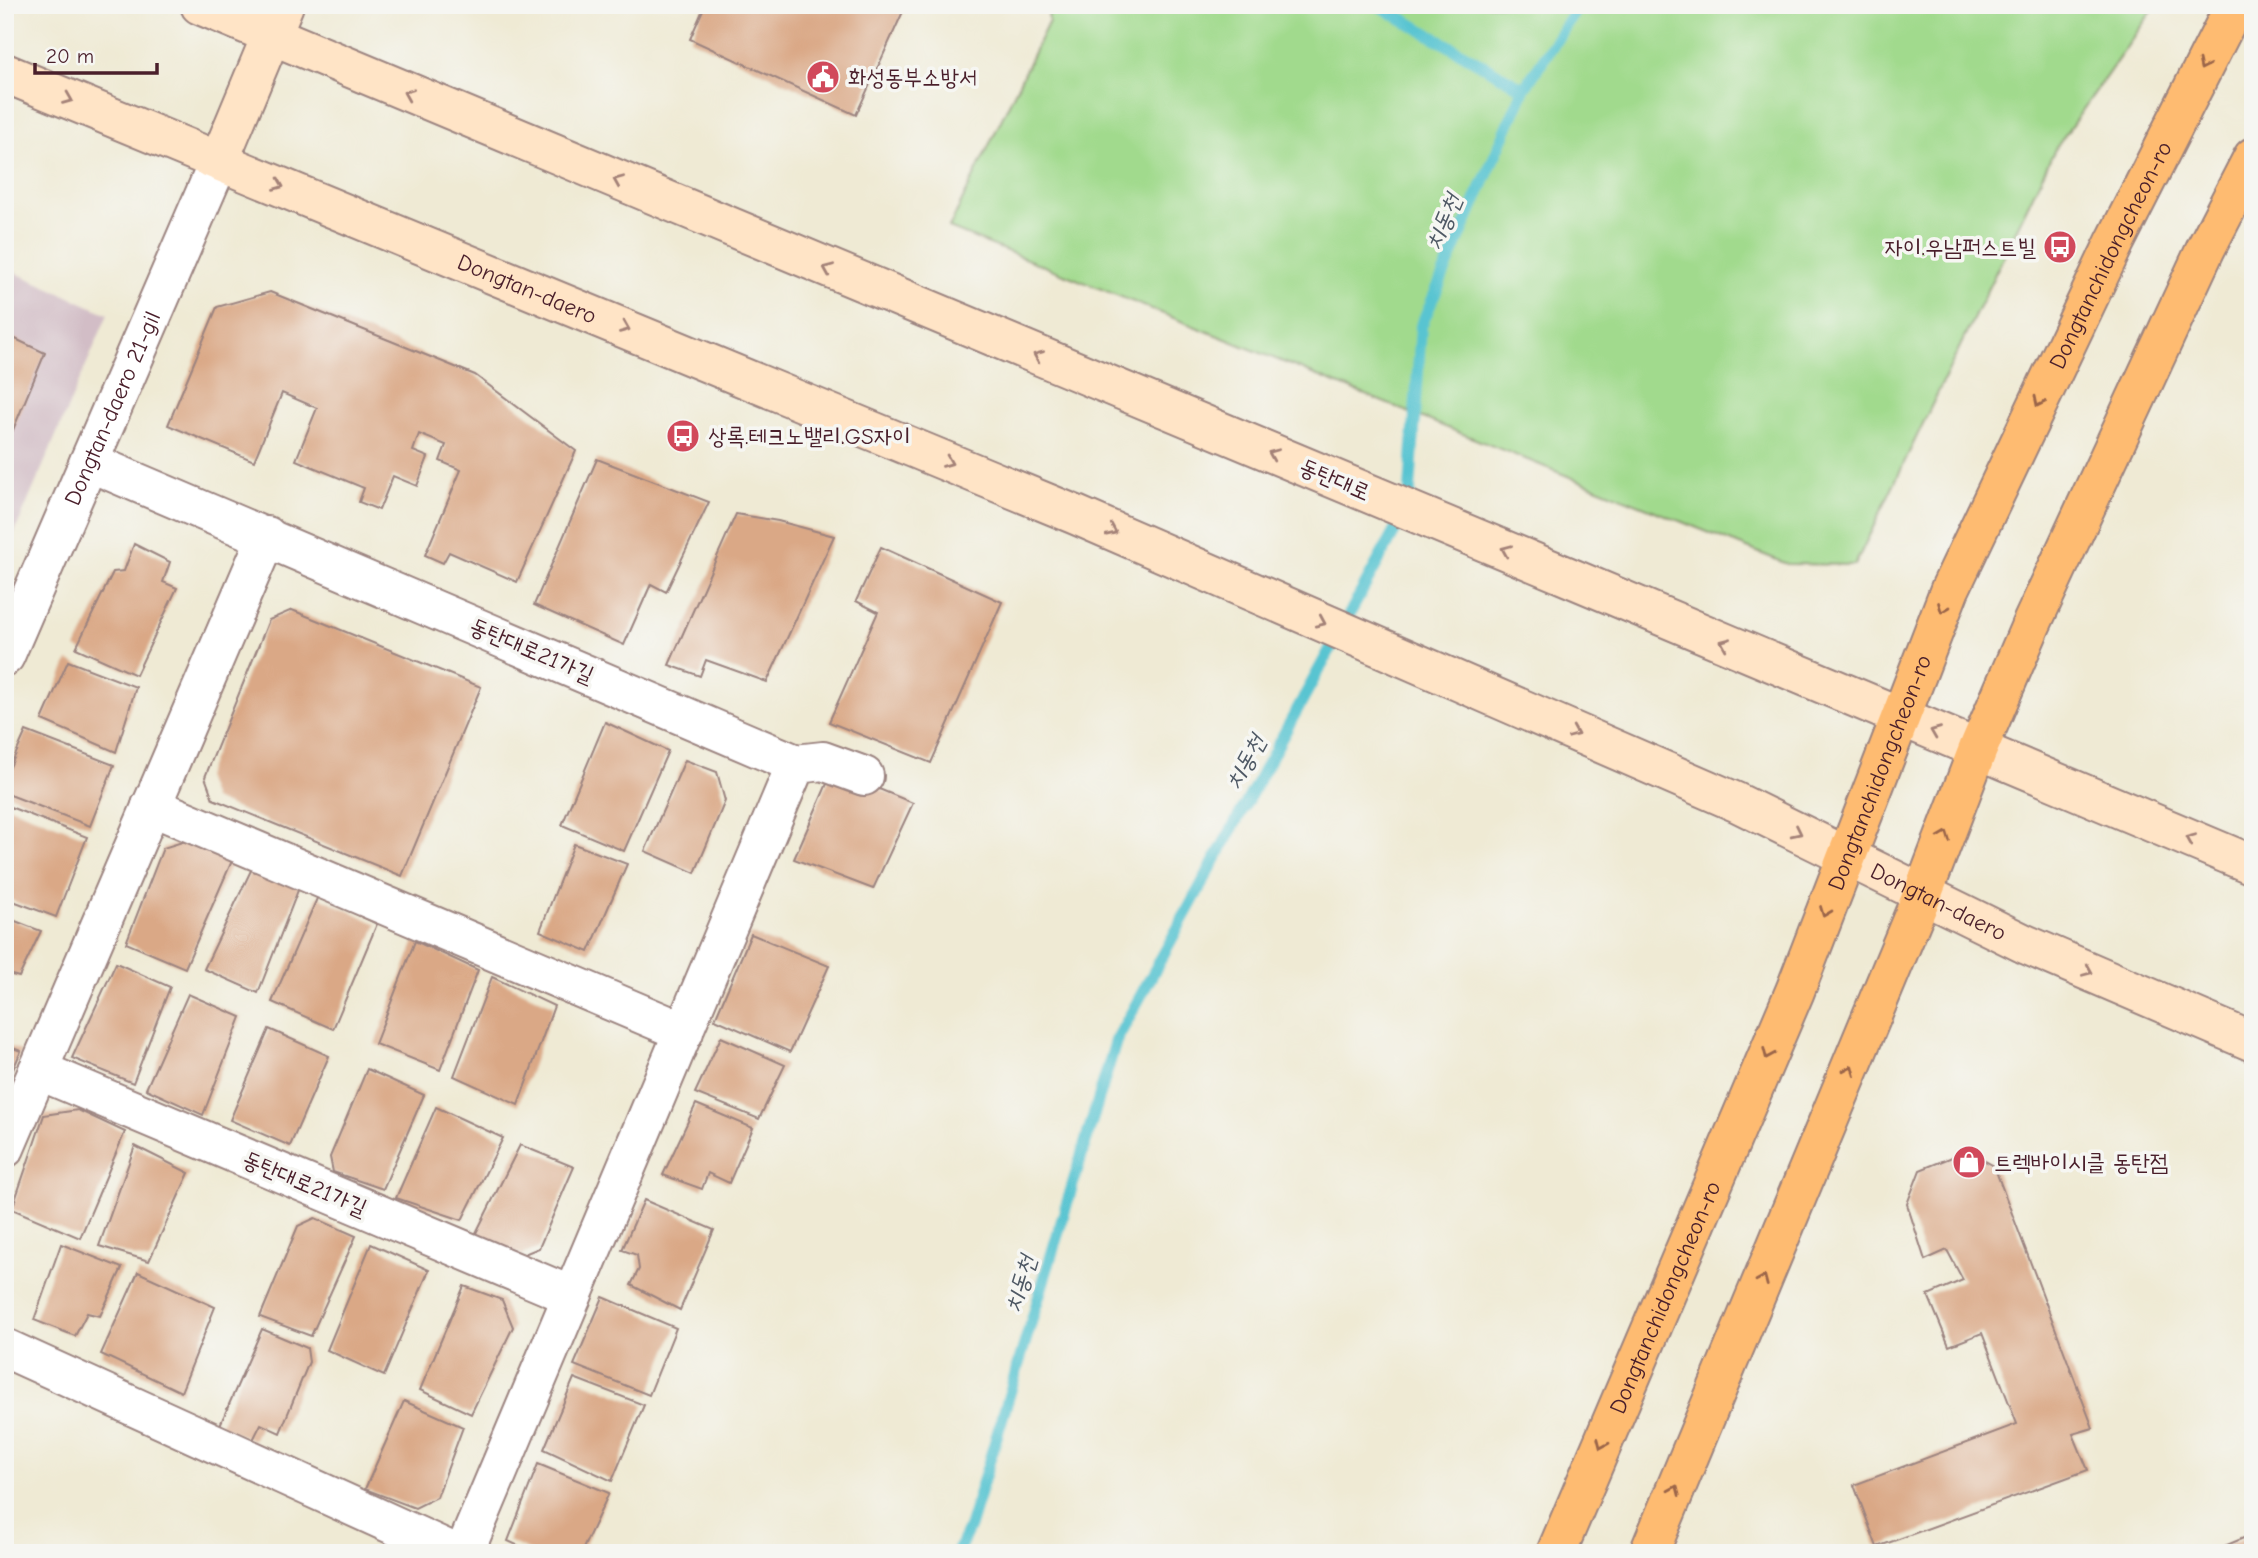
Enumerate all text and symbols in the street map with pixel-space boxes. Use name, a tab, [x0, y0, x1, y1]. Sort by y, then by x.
scale bar	[35, 32, 158, 76]
text: 20 m	[46, 44, 94, 68]
public building icon: 화성동부소방서	[804, 58, 842, 96]
one-way arrow	[2198, 58, 2212, 70]
place label: 화성동부소방서	[848, 64, 978, 91]
one-way arrow	[403, 88, 415, 102]
one-way arrow	[62, 90, 74, 104]
street label: Dongtanchidongcheon-ro	[2044, 137, 2178, 373]
one-way arrow	[613, 175, 626, 189]
one-way arrow	[272, 177, 284, 191]
water label: 치동천	[1419, 187, 1468, 254]
bus stop icon: 자이.우남퍼스트빌	[2041, 228, 2079, 266]
place label: 자이.우남퍼스트빌	[1884, 234, 2036, 261]
street label: Dongtan-daero	[454, 248, 601, 330]
one-way arrow	[823, 263, 835, 277]
street label: Dongtan-daero 21-gil	[59, 307, 166, 509]
one-way arrow	[618, 320, 630, 334]
one-way arrow	[1033, 350, 1046, 364]
one-way arrow	[2033, 395, 2047, 407]
bus stop icon: 상록.테크노밸리.GS자이	[664, 417, 702, 455]
place label: 상록.테크노밸리.GS자이	[708, 423, 911, 450]
one-way arrow	[1268, 448, 1280, 462]
street label: 동탄대로	[1295, 453, 1374, 506]
one-way arrow	[941, 454, 954, 468]
one-way arrow	[1105, 523, 1118, 537]
one-way arrow	[1501, 545, 1513, 559]
one-way arrow	[1937, 601, 1951, 613]
street label: 동탄대로21가길	[466, 612, 598, 689]
one-way arrow	[1313, 614, 1326, 628]
one-way arrow	[1720, 638, 1732, 652]
street label: Dongtanchidongcheon-ro	[1822, 651, 1937, 894]
one-way arrow	[1567, 724, 1579, 738]
one-way arrow	[1930, 726, 1942, 740]
water label: 치동천	[1219, 728, 1273, 794]
one-way arrow	[1790, 823, 1802, 837]
one-way arrow	[1936, 831, 1950, 843]
one-way arrow	[2184, 834, 2196, 848]
street label: Dongtan-daero	[1866, 857, 2011, 947]
one-way arrow	[1820, 905, 1834, 917]
one-way arrow	[2081, 963, 2093, 977]
one-way arrow	[1762, 1047, 1776, 1059]
one-way arrow	[1842, 1064, 1856, 1077]
shop icon: 트렉바이시클 동탄점	[1950, 1143, 1988, 1181]
street label: 동탄대로21가길	[239, 1145, 371, 1222]
place label: 트렉바이시클 동탄점	[1994, 1149, 2168, 1176]
street label: Dongtanchidongcheon-ro	[1604, 1177, 1727, 1418]
water label: 치동천	[998, 1250, 1043, 1316]
one-way arrow	[1754, 1274, 1768, 1286]
one-way arrow	[1596, 1437, 1610, 1449]
one-way arrow	[1667, 1484, 1681, 1496]

